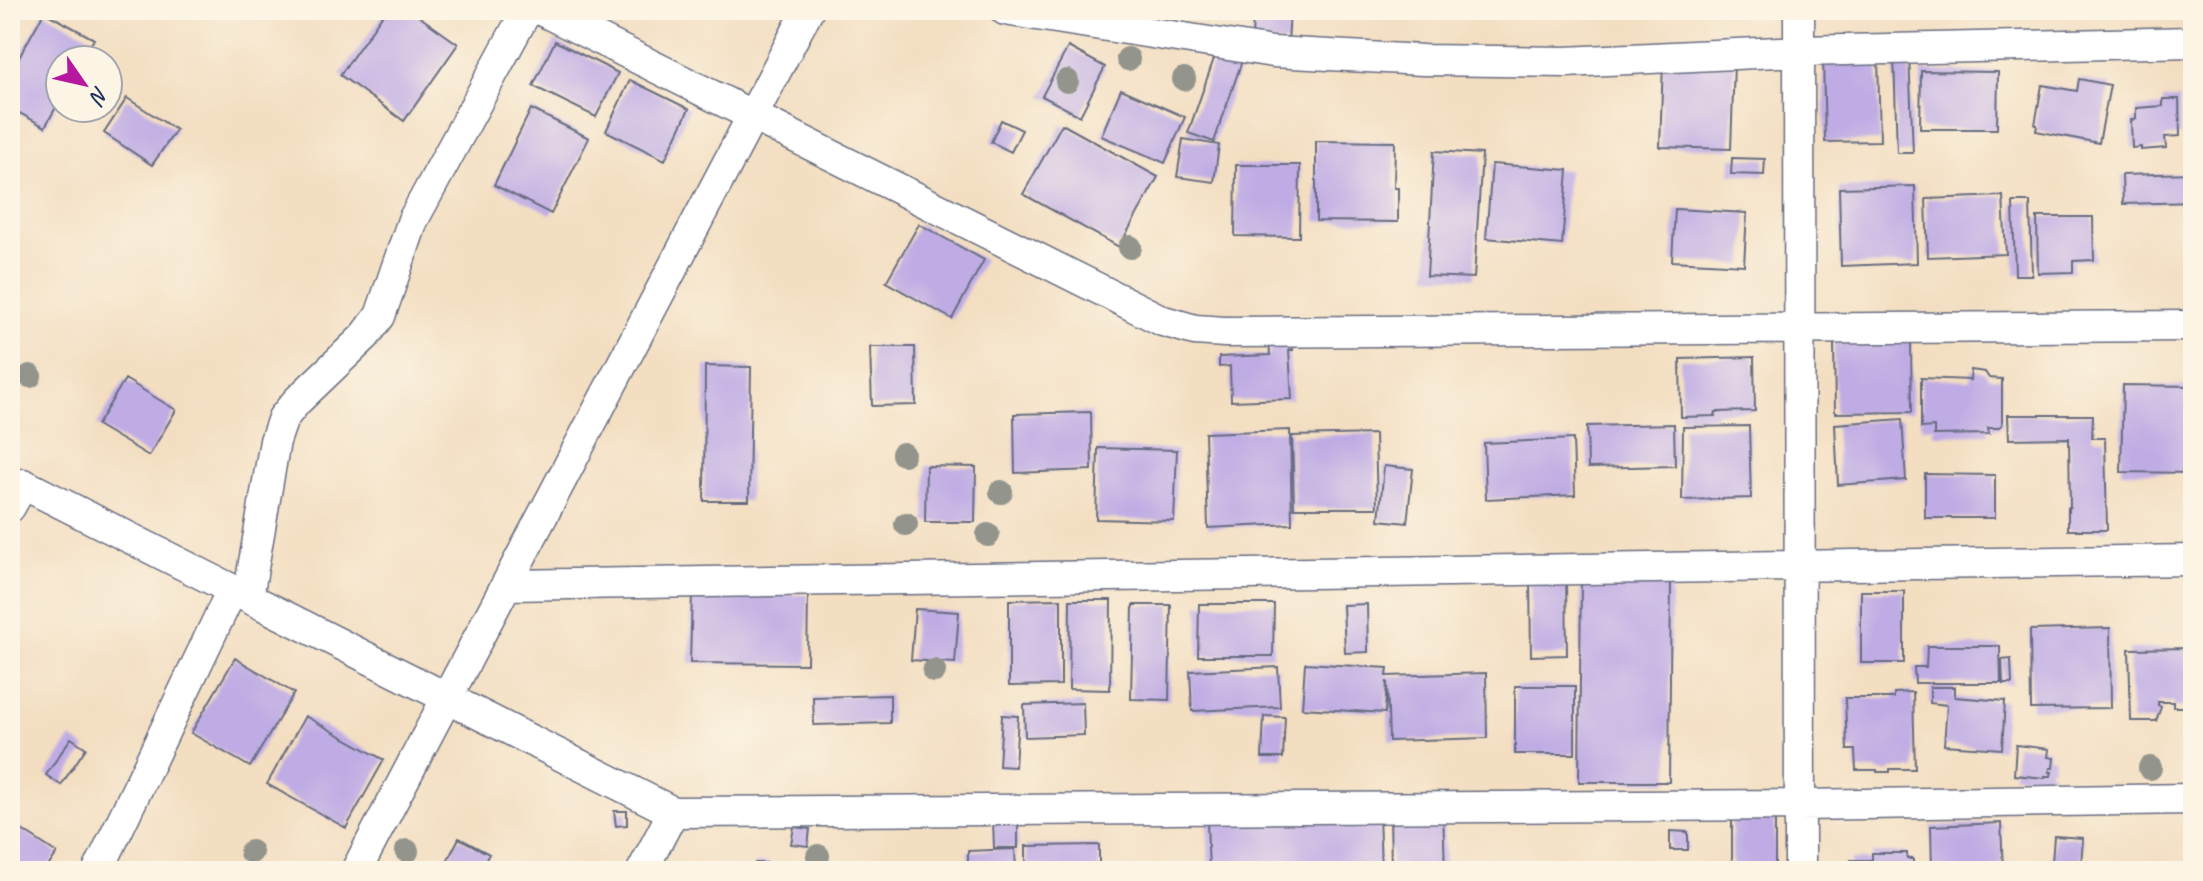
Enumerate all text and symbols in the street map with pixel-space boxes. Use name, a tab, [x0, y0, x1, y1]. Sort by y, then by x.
north arrow	[44, 44, 124, 124]
text: N	[82, 81, 115, 111]

